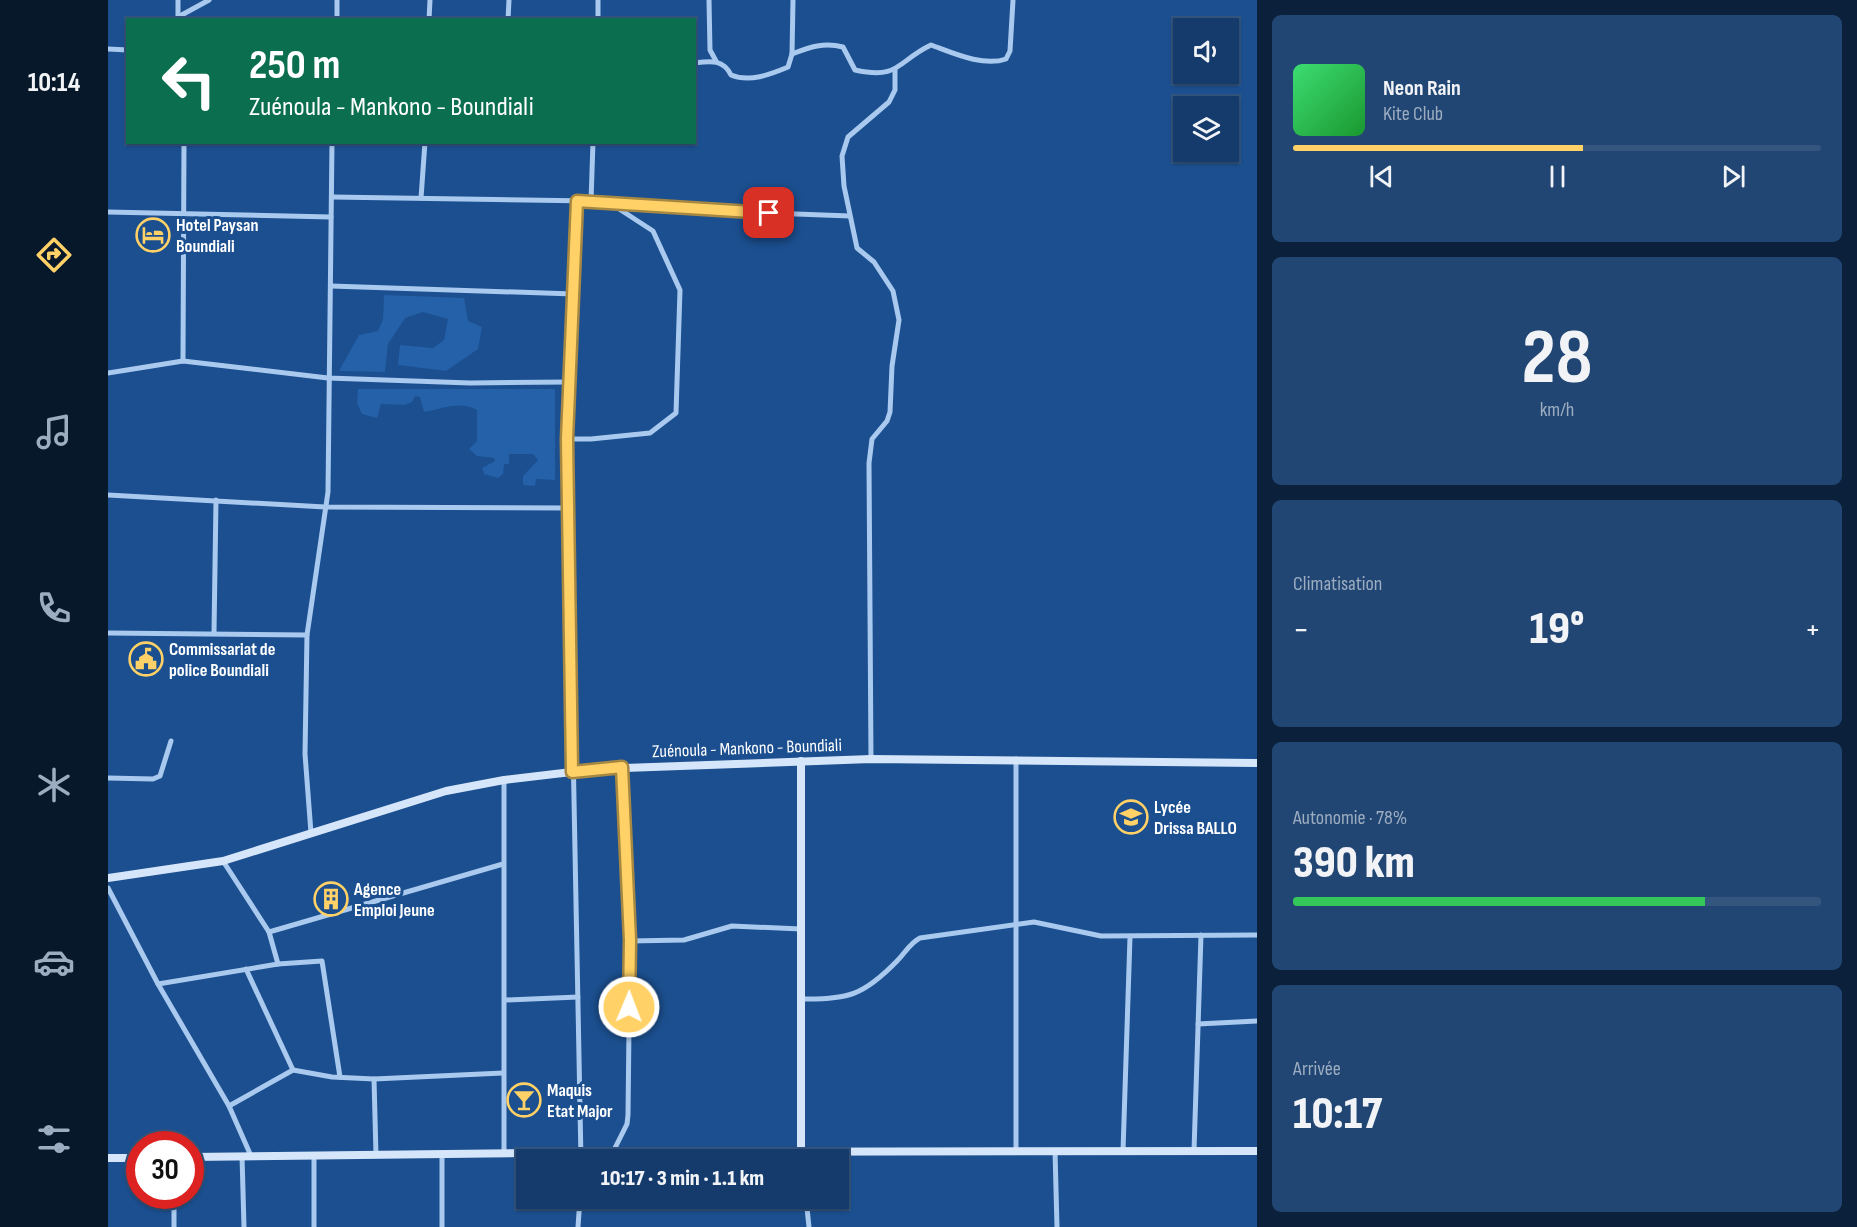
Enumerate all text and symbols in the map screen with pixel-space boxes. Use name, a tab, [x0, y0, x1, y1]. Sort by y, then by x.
map controls	[1173, 18, 1239, 162]
button: sound	[1173, 18, 1239, 84]
text: 250 m	[249, 40, 340, 91]
icon: left	[150, 42, 228, 120]
text: 10:14	[28, 67, 80, 99]
text: Neon Rain	[1383, 75, 1461, 102]
text: Zuénoula - Mankono - Boundiali	[249, 91, 534, 123]
button: layers	[1173, 96, 1239, 162]
text: Kite Club	[1383, 102, 1443, 126]
icon: previous	[1365, 160, 1398, 193]
icon: pause	[1541, 160, 1574, 193]
icon: next	[1717, 160, 1750, 193]
pin	[743, 187, 794, 238]
icon: arrive	[752, 196, 785, 229]
place label: Hotel Paysan Boundiali	[176, 215, 258, 257]
hotel icon: Hotel Paysan Boundiali	[135, 217, 171, 253]
icon: directions	[33, 234, 75, 276]
text: 28	[1522, 312, 1592, 405]
text: km/h	[1540, 398, 1574, 422]
icon: music	[33, 411, 75, 453]
text: Climatisation	[1293, 572, 1382, 596]
icon: phone	[33, 587, 75, 629]
text: 19°	[1530, 602, 1584, 657]
text: −	[1293, 610, 1309, 650]
text: +	[1805, 610, 1821, 650]
place label: Commissariat de police Boundiali	[169, 639, 275, 681]
public building icon: Commissariat de police Boundiali	[128, 641, 164, 677]
street label: Zuénoula - Mankono - Boundiali	[652, 735, 842, 762]
icon: climate	[33, 764, 75, 806]
place label: Lycée Drissa BALLO	[1154, 797, 1237, 839]
school or university icon: Lycée Drissa BALLO	[1113, 799, 1149, 835]
text: Autonomie · 78%	[1293, 806, 1407, 830]
text: 390 km	[1293, 836, 1415, 891]
place label: Agence Emploi Jeune	[353, 879, 435, 921]
building icon: Agence Emploi Jeune	[313, 881, 349, 917]
icon: car	[33, 941, 75, 983]
position arrow	[597, 975, 661, 1039]
text: Arrivée	[1293, 1057, 1341, 1081]
place label: Maquis Etat Major	[547, 1080, 613, 1122]
bar icon: Maquis Etat Major	[506, 1082, 542, 1118]
text: 10:17	[1293, 1087, 1382, 1142]
icon: filters	[33, 1118, 75, 1160]
speed limit sign: 30	[126, 1131, 204, 1209]
text: 10:17 · 3 min · 1.1 km	[601, 1165, 764, 1192]

